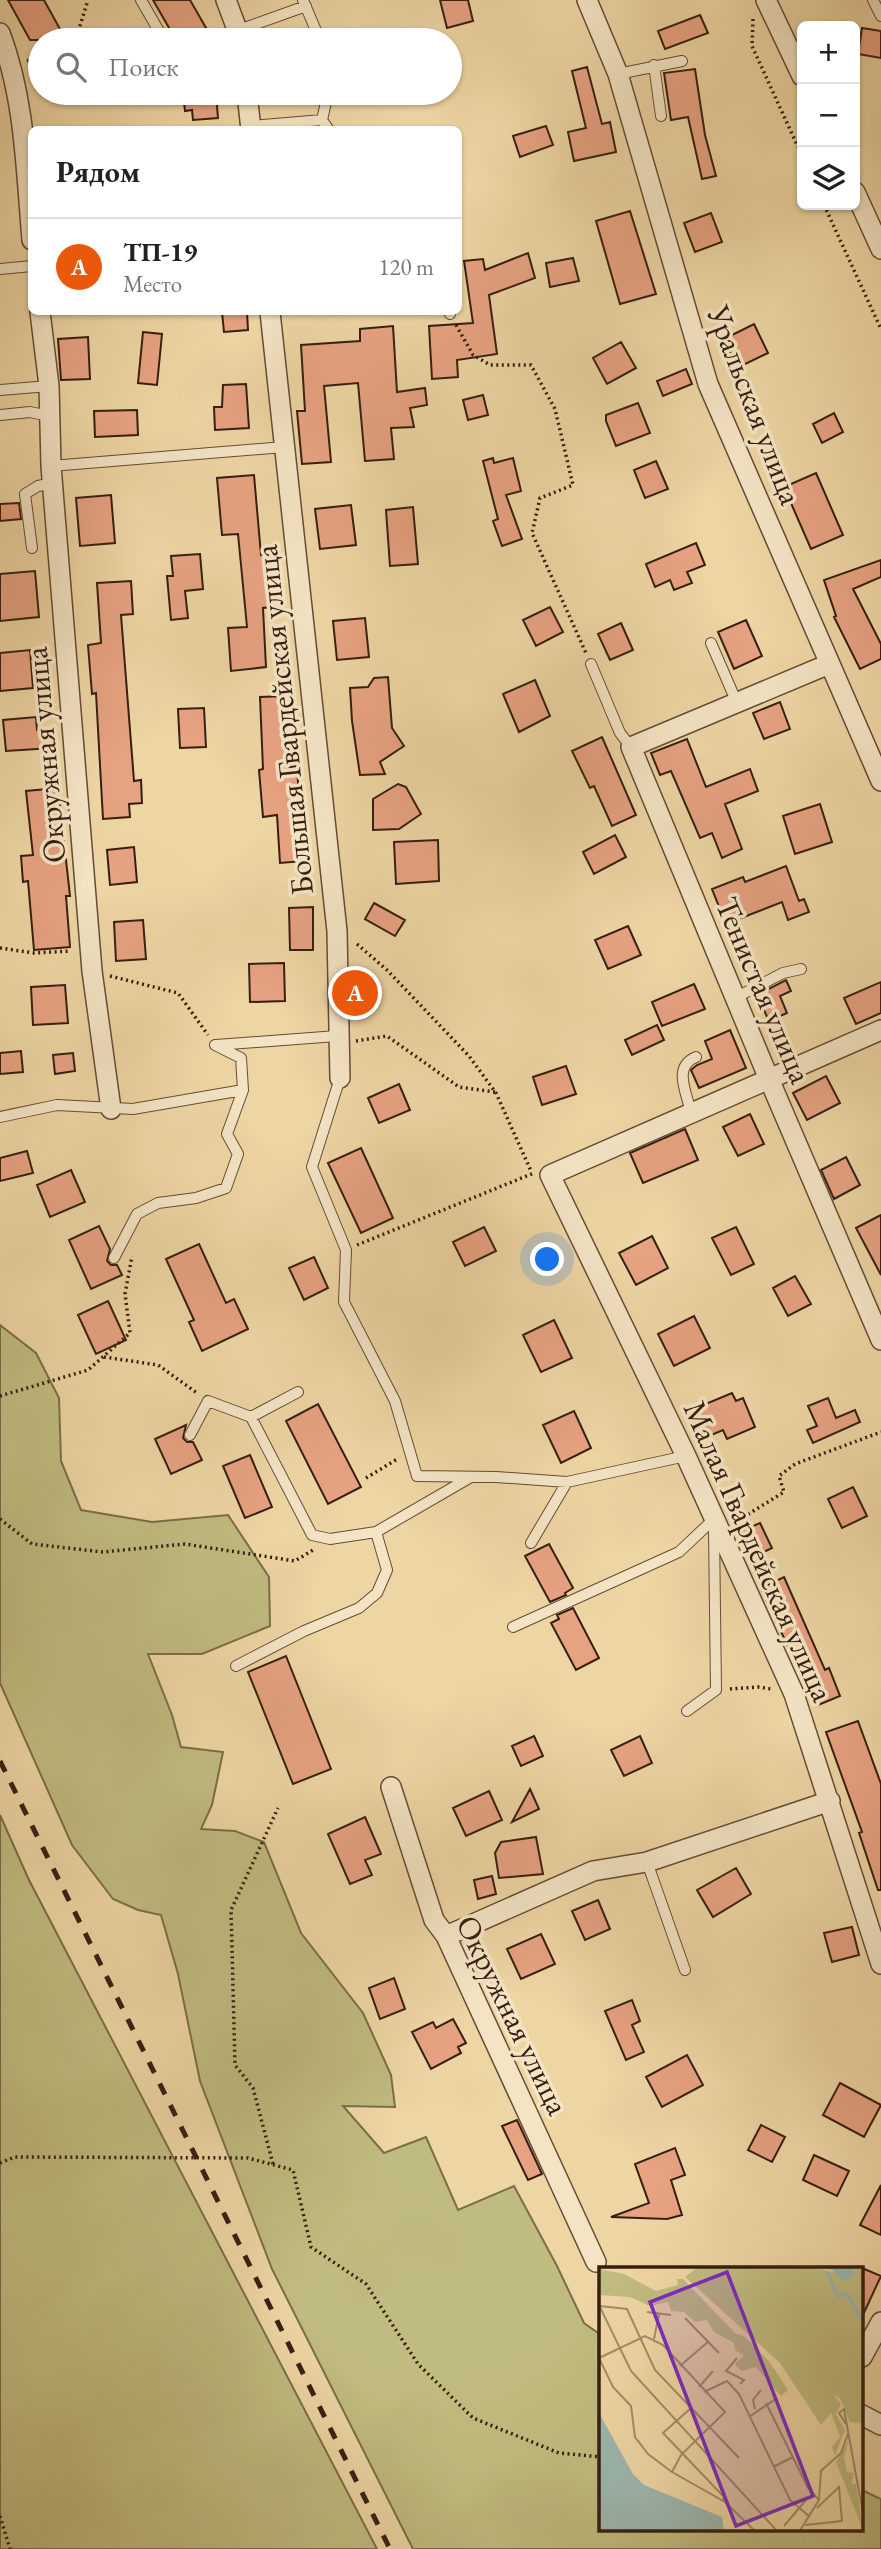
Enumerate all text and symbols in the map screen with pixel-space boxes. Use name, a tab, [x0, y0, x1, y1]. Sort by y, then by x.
map controls	[797, 21, 860, 210]
button: +	[797, 21, 860, 84]
search box	[28, 28, 462, 105]
icon: search	[52, 48, 90, 86]
text: Поиск	[108, 50, 179, 84]
button: −	[797, 84, 860, 147]
button: layers	[797, 147, 860, 210]
text: Рядом	[56, 152, 140, 191]
text: ТП-19	[123, 235, 197, 269]
text: A	[71, 252, 87, 282]
text: 120 m	[378, 252, 434, 282]
text: Место	[123, 269, 182, 299]
street label: Уральская улица	[697, 298, 812, 511]
street label: Большая Гвардейская улица	[245, 542, 323, 897]
street label: Окружная улица	[15, 645, 75, 865]
street label: Тенистая улица	[706, 890, 822, 1090]
pin: A	[332, 967, 378, 1019]
your location	[530, 1242, 564, 1276]
street label: Малая Гвардейская улица	[674, 1394, 844, 1708]
street label: Окружная улица	[447, 1908, 580, 2122]
inset map	[599, 2267, 864, 2532]

